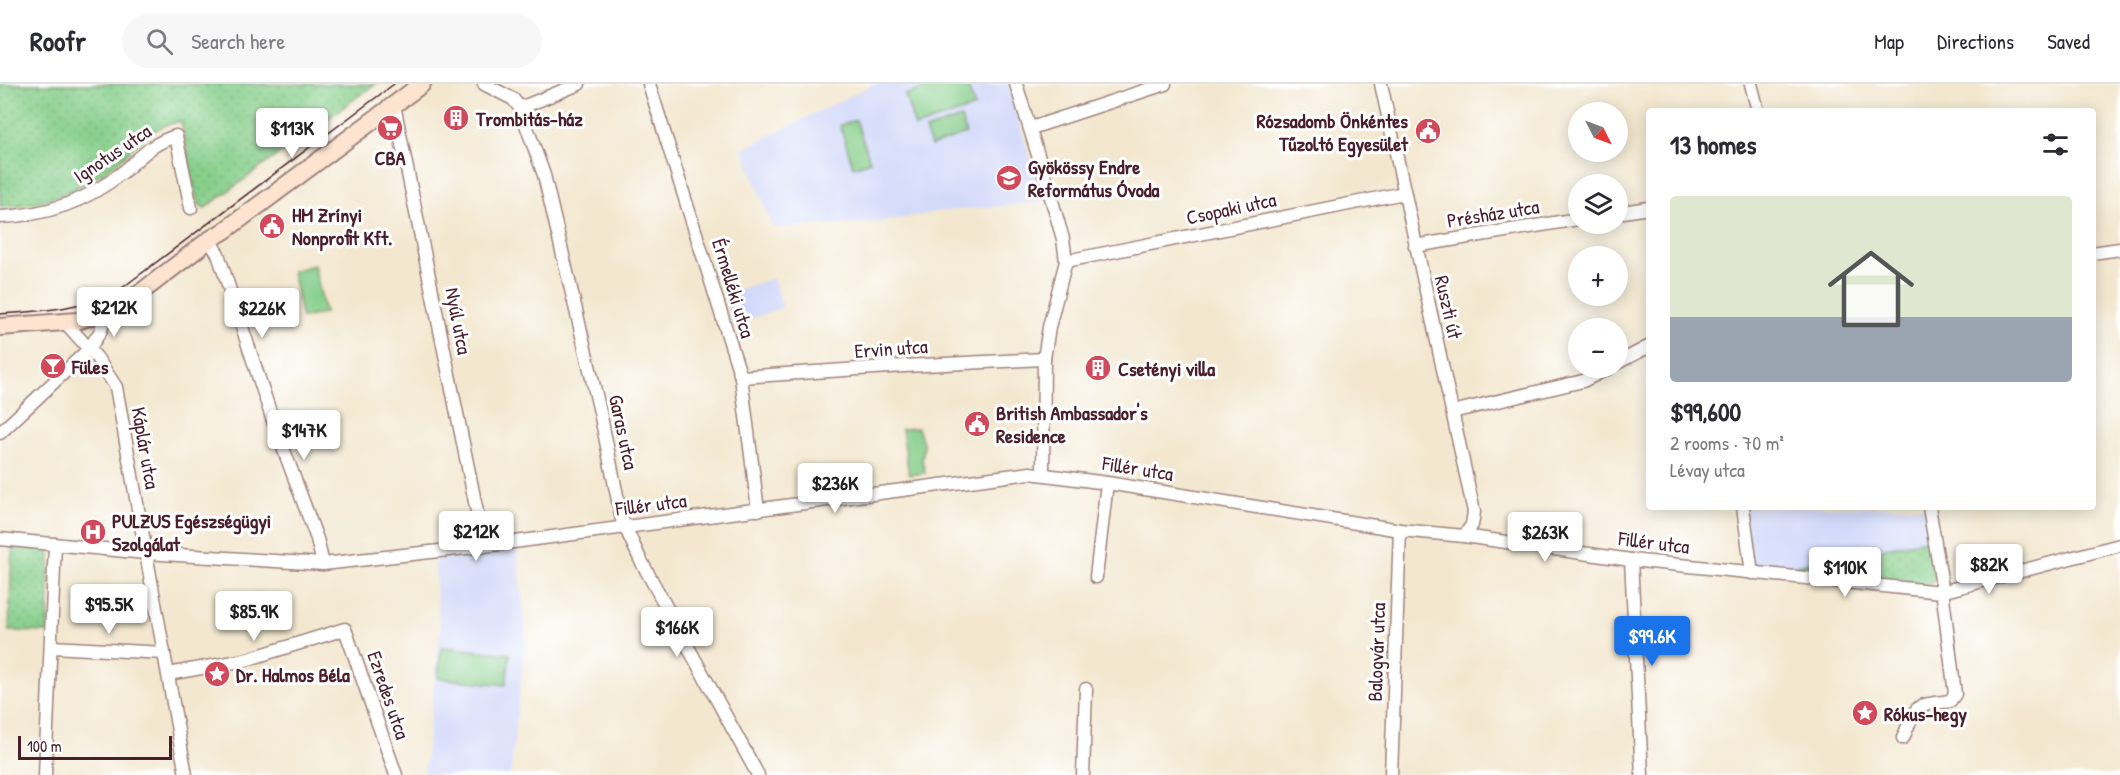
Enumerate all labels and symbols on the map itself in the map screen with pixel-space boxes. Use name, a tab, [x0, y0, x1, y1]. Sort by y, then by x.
north arrow	[1568, 102, 1628, 162]
building icon: Trombitás-ház	[441, 103, 471, 133]
place label: Trombitás-ház	[475, 105, 583, 132]
place label: Rózsadomb Önkéntes Tűzoltó Egyesület	[1256, 107, 1409, 158]
pin: $113K	[250, 108, 334, 159]
supermarket icon: CBA	[375, 113, 405, 143]
public building icon: Rózsadomb Önkéntes Tűzoltó Egyesület	[1413, 116, 1443, 146]
street label: Ignotus utca	[68, 117, 156, 189]
place label: CBA	[375, 144, 406, 171]
place label: Gyökössy Endre Református Óvoda	[1028, 153, 1160, 203]
school or university icon: Gyökössy Endre Református Óvoda	[994, 163, 1024, 193]
street label: Csopaki utca	[1184, 185, 1278, 231]
street label: Présház utca	[1445, 192, 1541, 234]
place label: HM Zrínyi Nonprofit Kft.	[292, 201, 392, 252]
public building icon: HM Zrínyi Nonprofit Kft.	[257, 211, 287, 241]
street label: Érmelléki utca	[706, 235, 762, 341]
street label: Ruszti út	[1429, 273, 1470, 342]
street label: Nyúl utca	[439, 285, 479, 357]
pin: $212K	[72, 287, 156, 338]
pin: $226K	[220, 288, 304, 339]
street label: Ervin utca	[854, 332, 929, 364]
bar icon: Füles	[38, 351, 68, 381]
place label: Füles	[71, 353, 109, 380]
building icon: Csetényi villa	[1083, 353, 1113, 383]
place label: Csetényi villa	[1118, 355, 1215, 383]
street label: Garas utca	[603, 392, 645, 472]
place label: British Ambassador's Residence	[996, 399, 1148, 449]
street label: Káplár utca	[126, 405, 167, 491]
public building icon: British Ambassador's Residence	[962, 409, 992, 439]
pin: $147K	[262, 410, 346, 461]
street label: Fillér utca	[1100, 449, 1175, 487]
pin: $236K	[793, 463, 877, 514]
street label: Fillér utca	[613, 486, 688, 522]
place label: PULZUS Egészségügyi Szolgálat	[112, 507, 271, 558]
pin: $212K	[434, 511, 518, 562]
pin: $263K	[1503, 512, 1587, 563]
hospital icon: PULZUS Egészségügyi Szolgálat	[78, 517, 108, 547]
street label: Fillér utca	[1616, 524, 1691, 560]
pin: $82K	[1953, 544, 2025, 595]
pin: $110K	[1803, 547, 1887, 598]
pin: $95.5K	[60, 584, 158, 635]
pin: $85.9K	[205, 591, 303, 642]
street label: Balogvár utca	[1361, 602, 1391, 702]
pin: $166K	[635, 607, 719, 658]
pin: $99.6K	[1603, 616, 1701, 667]
street label: Ezredes utca	[361, 647, 417, 743]
place icon: Dr. Halmos Béla	[202, 659, 232, 689]
place label: Dr. Halmos Béla	[236, 661, 350, 688]
place icon: Rókus-hegy	[1850, 698, 1880, 728]
place label: Rókus-hegy	[1884, 700, 1967, 728]
scale bar	[18, 733, 172, 760]

